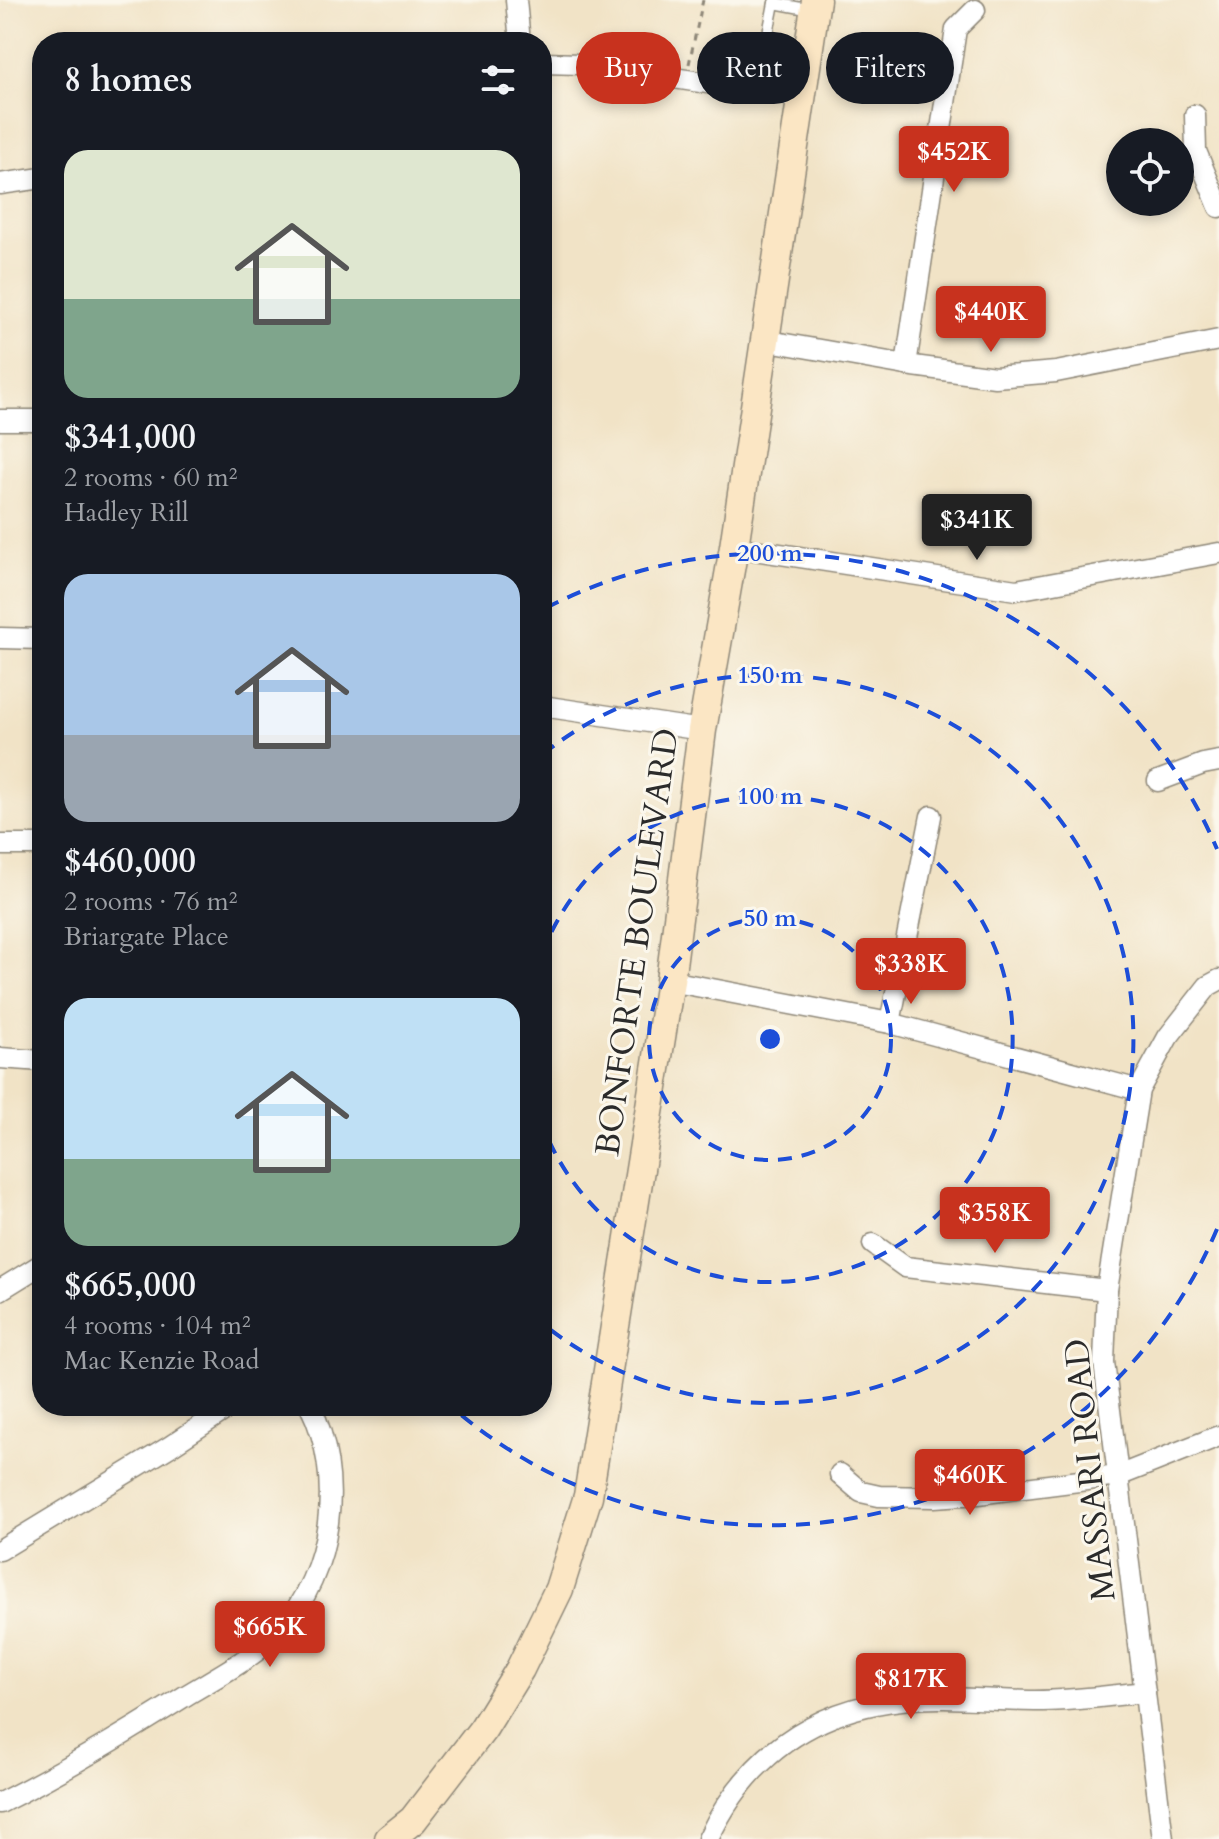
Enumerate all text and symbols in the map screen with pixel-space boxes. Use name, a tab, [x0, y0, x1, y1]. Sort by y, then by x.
chip: Buy	[576, 32, 681, 104]
chip: Rent	[697, 32, 810, 104]
chip: Filters	[826, 32, 954, 104]
text: 8 homes	[64, 57, 192, 103]
icon: filters	[476, 58, 520, 102]
pin: $452K	[898, 126, 1010, 194]
map controls	[1106, 128, 1194, 216]
button: locate	[1106, 128, 1194, 216]
text: $452K	[917, 134, 991, 169]
icon: home	[220, 202, 364, 346]
pin: $440K	[935, 286, 1047, 354]
text: $440K	[954, 294, 1028, 329]
text: $341,000	[64, 414, 196, 460]
text: 2 rooms · 60 m²	[64, 460, 237, 495]
pin: $341K	[921, 494, 1033, 562]
text: Hadley Rill	[64, 495, 189, 530]
text: $341K	[940, 502, 1014, 537]
text: 200 m	[737, 537, 804, 570]
icon: home	[220, 626, 364, 770]
text: 150 m	[737, 659, 804, 692]
street label: BONFORTE BOULEVARD	[584, 726, 690, 1159]
text: 100 m	[737, 780, 804, 813]
text: $460,000	[64, 838, 196, 884]
text: 2 rooms · 76 m²	[64, 884, 237, 919]
text: 50 m	[743, 902, 797, 935]
text: Briargate Place	[64, 919, 229, 954]
pin: $338K	[855, 938, 967, 1006]
text: $338K	[874, 946, 948, 981]
centre of rings	[756, 1025, 784, 1053]
icon: home	[220, 1050, 364, 1194]
pin: $358K	[939, 1187, 1051, 1255]
text: $358K	[958, 1195, 1032, 1230]
text: $665,000	[64, 1262, 196, 1308]
text: 4 rooms · 104 m²	[64, 1308, 251, 1343]
street label: MASSARI ROAD	[1053, 1336, 1127, 1603]
text: Mac Kenzie Road	[64, 1343, 259, 1378]
pin: $460K	[914, 1449, 1026, 1517]
text: $460K	[933, 1457, 1007, 1492]
pin: $665K	[214, 1601, 326, 1669]
text: $665K	[233, 1609, 307, 1644]
pin: $817K	[855, 1653, 967, 1721]
text: $817K	[874, 1661, 948, 1696]

